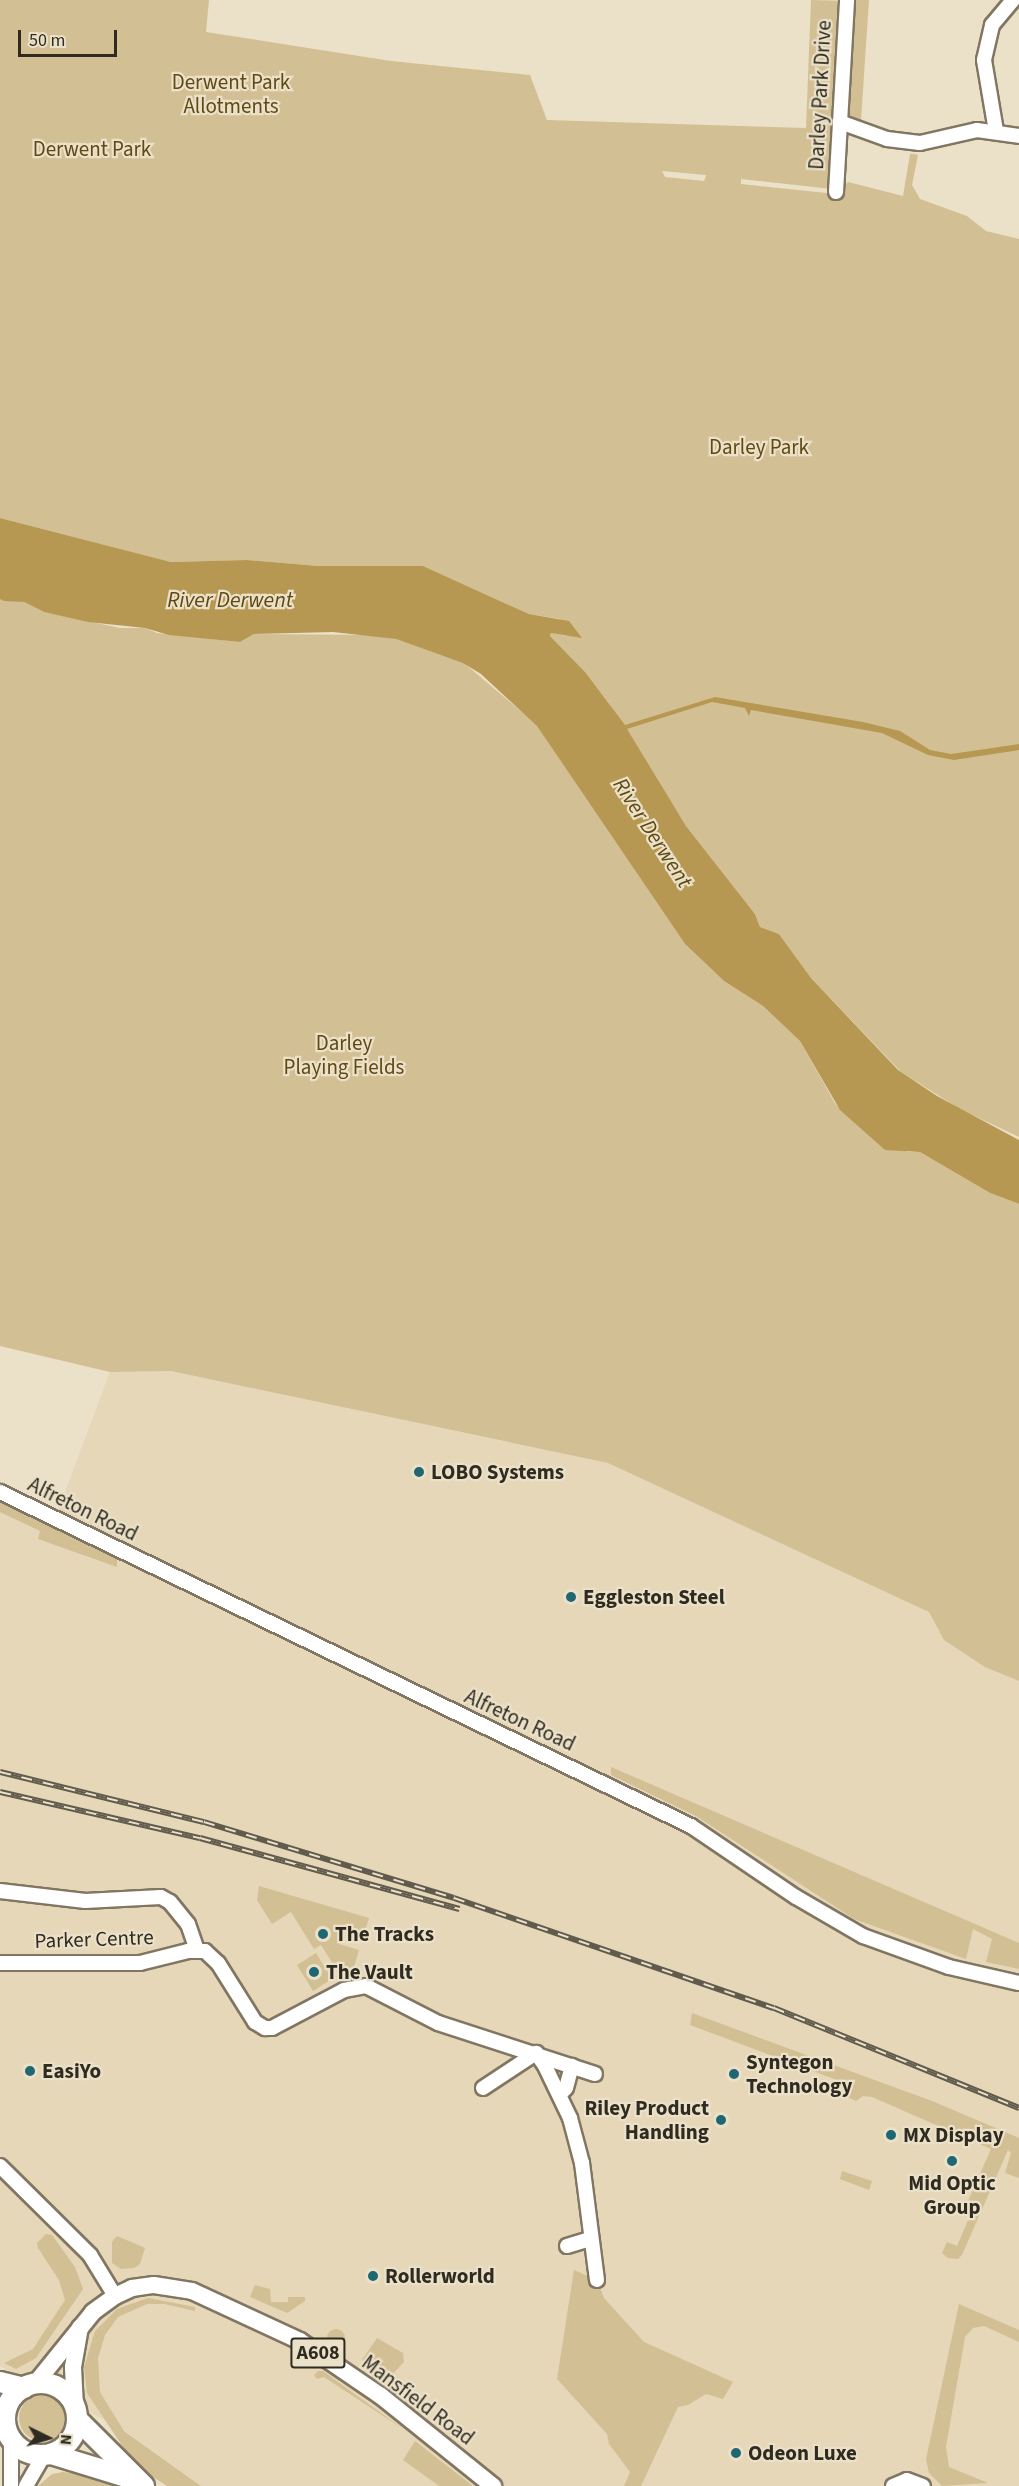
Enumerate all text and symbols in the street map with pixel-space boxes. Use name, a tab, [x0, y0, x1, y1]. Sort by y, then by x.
scale bar	[21, 18, 120, 56]
street label: Darley Park Drive	[804, 20, 836, 170]
text: 50 m	[29, 28, 65, 53]
park label: Derwent Park Allotments	[172, 69, 290, 119]
park label: Derwent Park	[33, 136, 151, 162]
park label: Darley Park	[709, 434, 809, 460]
water label: River Derwent	[167, 588, 293, 614]
water label: River Derwent	[607, 773, 697, 893]
park label: Darley Playing Fields	[284, 1030, 404, 1080]
place label: LOBO Systems	[431, 1459, 564, 1485]
marker: LOBO Systems	[412, 1465, 426, 1479]
street label: Alfreton Road	[24, 1472, 142, 1546]
place label: Eggleston Steel	[583, 1584, 725, 1610]
marker: Eggleston Steel	[564, 1590, 578, 1604]
street label: Alfreton Road	[461, 1683, 579, 1757]
place label: The Tracks	[335, 1921, 434, 1947]
street label: Parker Centre	[34, 1924, 154, 1954]
marker: The Tracks	[316, 1927, 330, 1941]
place label: The Vault	[326, 1959, 413, 1985]
marker: The Vault	[307, 1965, 321, 1979]
place label: Syntegon Technology	[746, 2049, 852, 2099]
place label: EasiYo	[42, 2058, 101, 2084]
marker: EasiYo	[23, 2064, 37, 2078]
marker: Syntegon Technology	[727, 2067, 741, 2081]
place label: Riley Product Handling	[584, 2095, 709, 2145]
marker: Riley Product Handling	[714, 2113, 728, 2127]
place label: MX Display	[903, 2122, 1004, 2148]
marker: MX Display	[884, 2128, 898, 2142]
marker: Mid Optic Group	[945, 2154, 959, 2168]
place label: Mid Optic Group	[908, 2170, 996, 2220]
place label: Rollerworld	[385, 2263, 495, 2289]
marker: Rollerworld	[366, 2269, 380, 2283]
road number: A608	[290, 2336, 346, 2370]
street label: Mansfield Road	[357, 2350, 479, 2450]
north arrow	[18, 2408, 78, 2468]
text: N	[55, 2433, 77, 2446]
place label: Odeon Luxe	[748, 2440, 857, 2466]
marker: Odeon Luxe	[729, 2446, 743, 2460]

